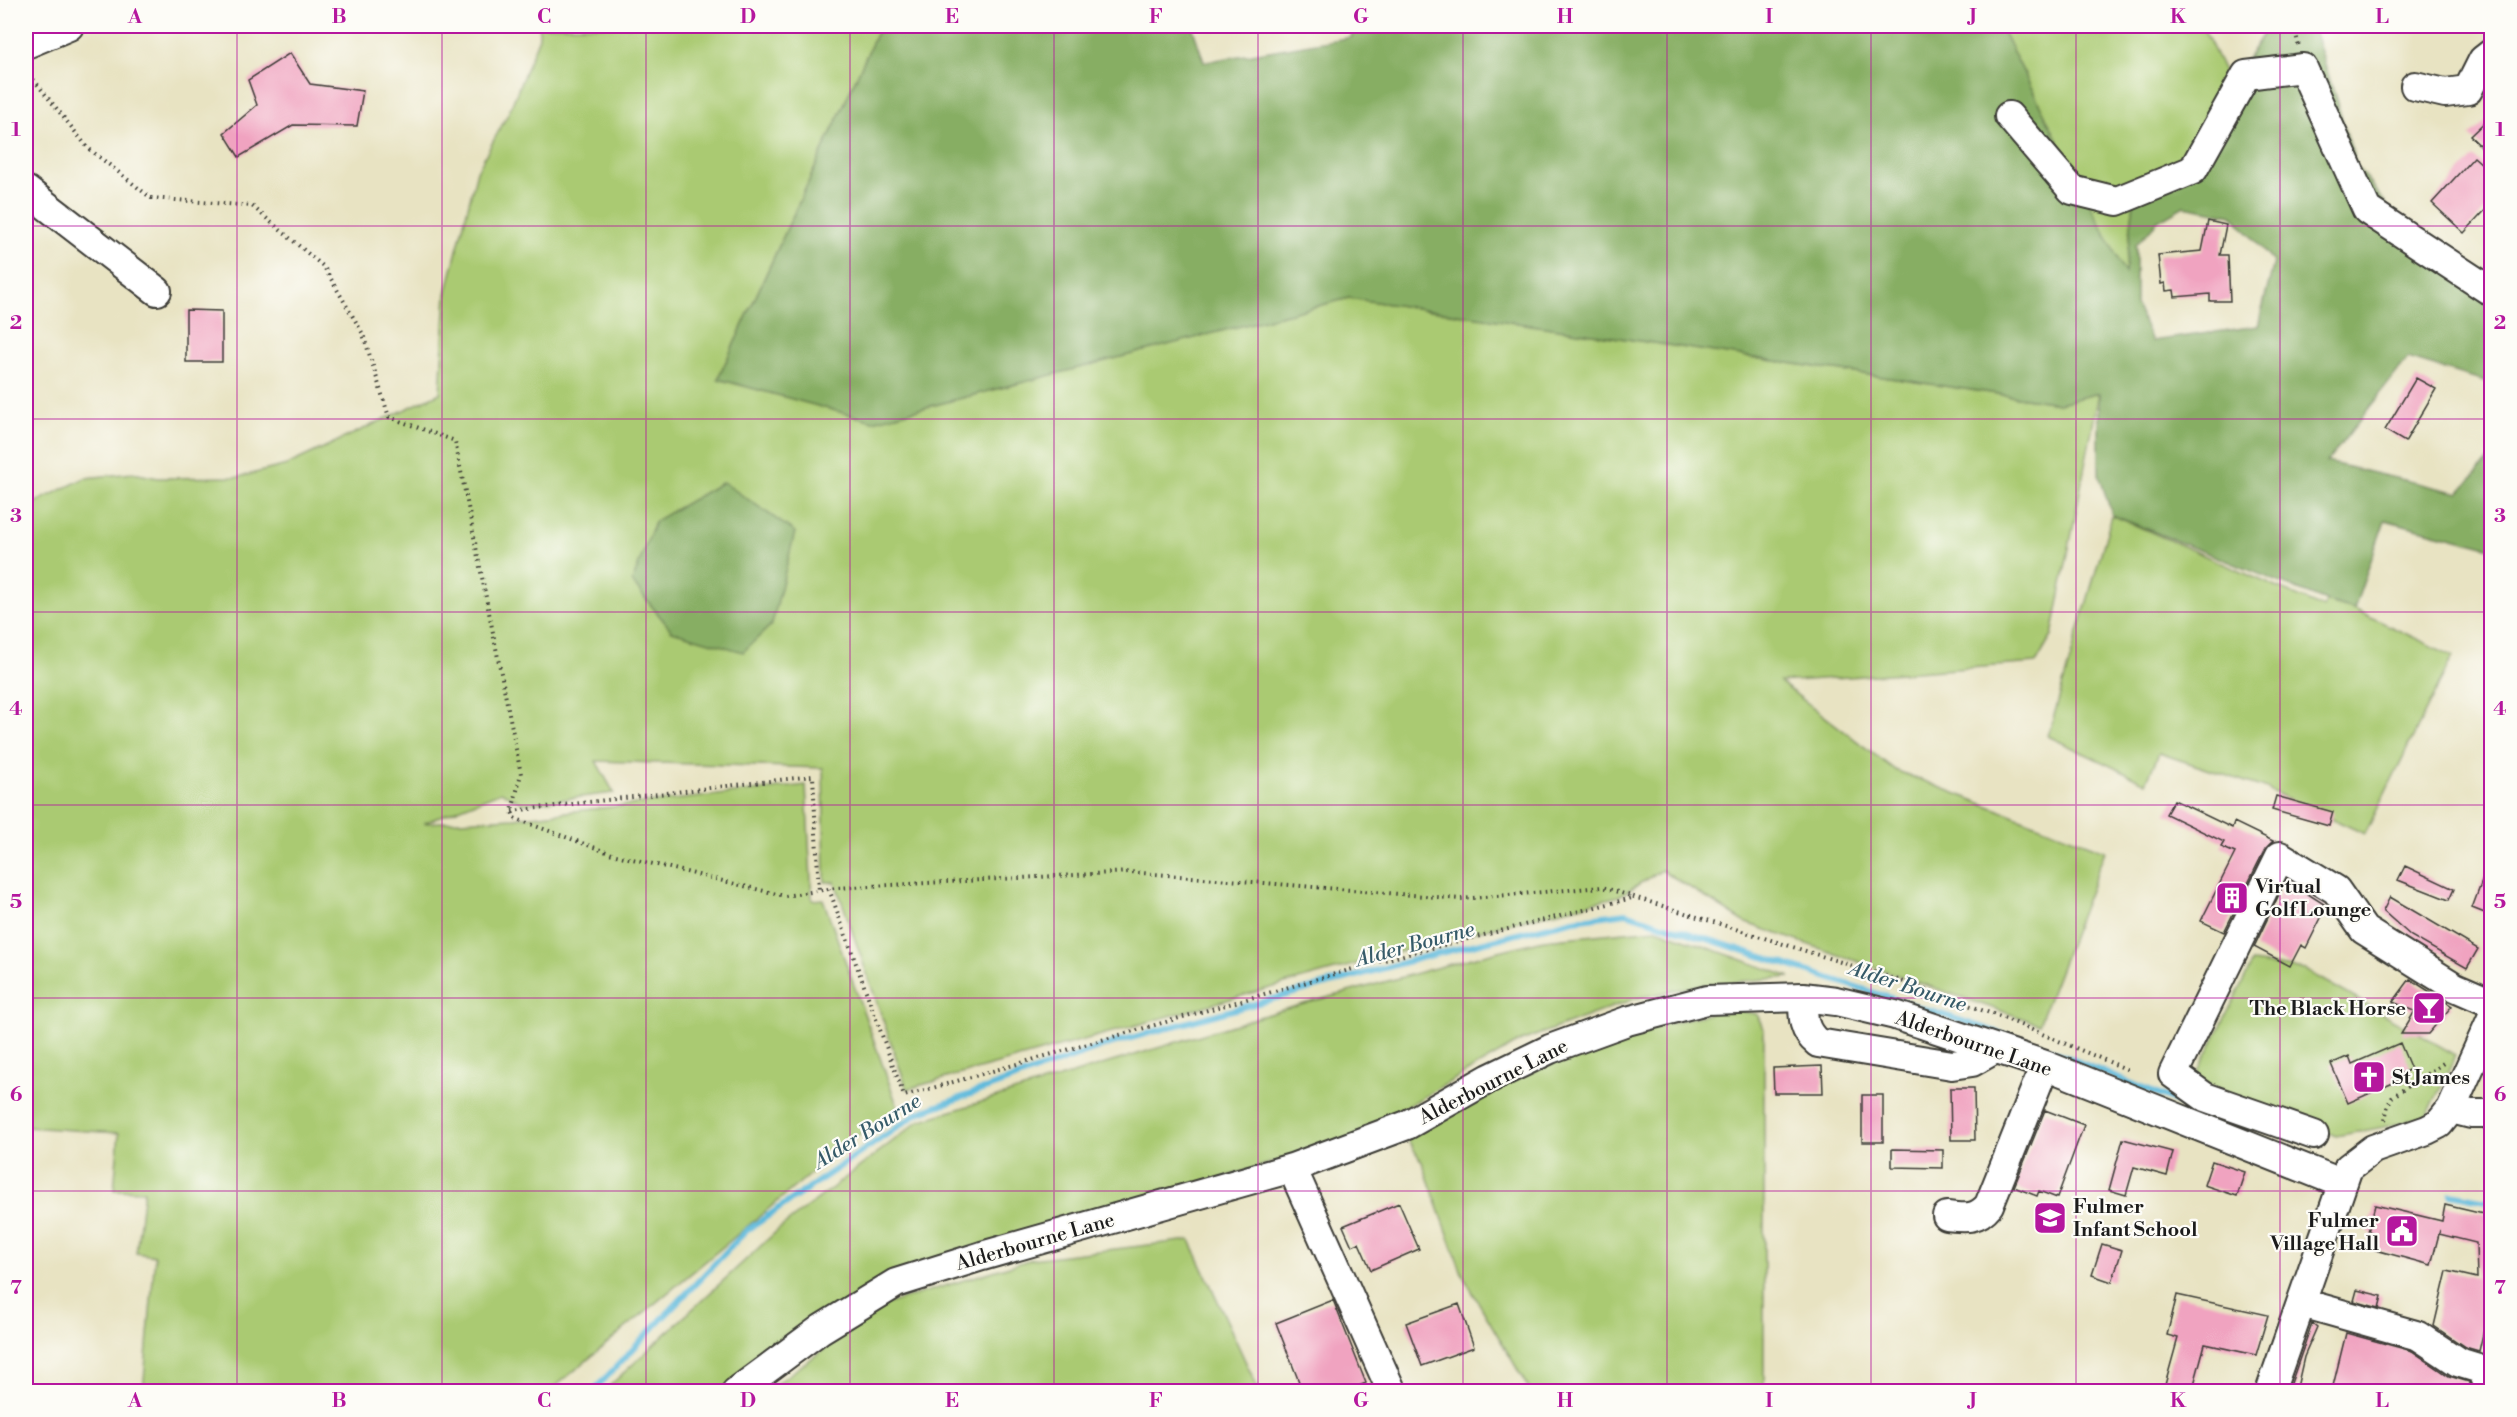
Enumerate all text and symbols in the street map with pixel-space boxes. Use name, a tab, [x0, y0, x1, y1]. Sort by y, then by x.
text: A	[127, 5, 143, 30]
text: B	[331, 5, 347, 30]
text: C	[537, 5, 551, 30]
text: D	[740, 5, 756, 30]
text: E	[945, 5, 959, 30]
text: F	[1149, 5, 1163, 30]
text: G	[1353, 5, 1369, 30]
text: H	[1557, 5, 1574, 30]
text: I	[1765, 5, 1773, 30]
text: J	[1966, 5, 1977, 30]
text: K	[2170, 5, 2187, 30]
text: L	[2375, 5, 2389, 30]
text: 1	[11, 118, 21, 143]
text: 1	[2495, 118, 2505, 143]
text: 2	[10, 311, 22, 336]
text: 2	[2494, 311, 2506, 336]
text: 3	[10, 504, 22, 529]
text: 3	[2494, 504, 2506, 529]
text: 4	[9, 697, 23, 722]
text: 4	[2493, 697, 2507, 722]
place label: Virtual Golf Lounge	[2254, 875, 2372, 923]
building icon: Virtual Golf Lounge	[2214, 880, 2250, 916]
text: 5	[10, 890, 22, 915]
text: 5	[2494, 890, 2506, 915]
water label: Alder Bourne	[1351, 917, 1478, 974]
water label: Alder Bourne	[1844, 955, 1970, 1018]
bar icon: The Black Horse	[2411, 990, 2447, 1026]
place label: The Black Horse	[2250, 997, 2406, 1022]
street label: Alderbourne Lane	[1891, 1006, 2055, 1083]
street label: Alderbourne Lane	[1414, 1034, 1572, 1131]
church icon: St James	[2351, 1059, 2387, 1095]
place label: St James	[2392, 1066, 2470, 1091]
text: 6	[10, 1083, 23, 1108]
text: 6	[2494, 1083, 2507, 1108]
water label: Alder Bourne	[807, 1088, 926, 1176]
place label: Fulmer Infant School	[2073, 1195, 2198, 1243]
school or university icon: Fulmer Infant School	[2032, 1200, 2068, 1236]
street label: Alderbourne Lane	[952, 1208, 1118, 1277]
place label: Fulmer Village Hall	[2269, 1209, 2379, 1257]
public building icon: Fulmer Village Hall	[2384, 1213, 2420, 1249]
text: 7	[10, 1276, 22, 1301]
text: 7	[2494, 1276, 2506, 1301]
text: A	[127, 1389, 143, 1414]
text: B	[331, 1389, 347, 1414]
text: C	[537, 1389, 551, 1414]
text: D	[740, 1389, 756, 1414]
text: E	[945, 1389, 959, 1414]
text: F	[1149, 1389, 1163, 1414]
text: G	[1353, 1389, 1369, 1414]
text: H	[1557, 1389, 1574, 1414]
text: I	[1765, 1389, 1773, 1414]
text: J	[1966, 1389, 1977, 1414]
text: K	[2170, 1389, 2187, 1414]
text: L	[2375, 1389, 2389, 1414]

